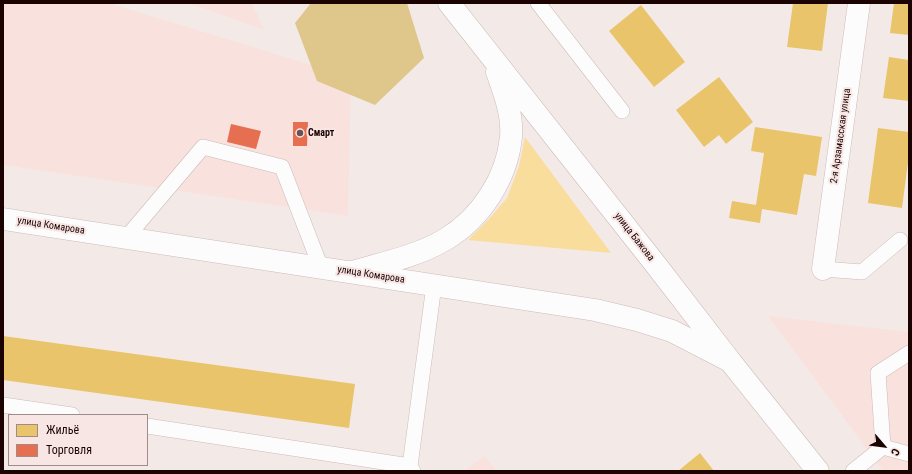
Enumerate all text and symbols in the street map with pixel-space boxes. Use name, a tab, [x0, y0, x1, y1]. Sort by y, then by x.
street label: 2-я Арзамасская улица	[828, 88, 854, 184]
place label: Смарт	[308, 127, 334, 139]
marker: Смарт	[295, 128, 305, 138]
street label: улица Бажова	[611, 210, 657, 264]
street label: улица Комарова	[16, 215, 86, 237]
street label: улица Комарова	[336, 264, 406, 286]
legend	[8, 414, 148, 466]
text: Жильё	[46, 423, 79, 437]
north arrow	[864, 426, 904, 466]
text: Торговля	[46, 443, 92, 457]
text: С	[888, 446, 902, 458]

